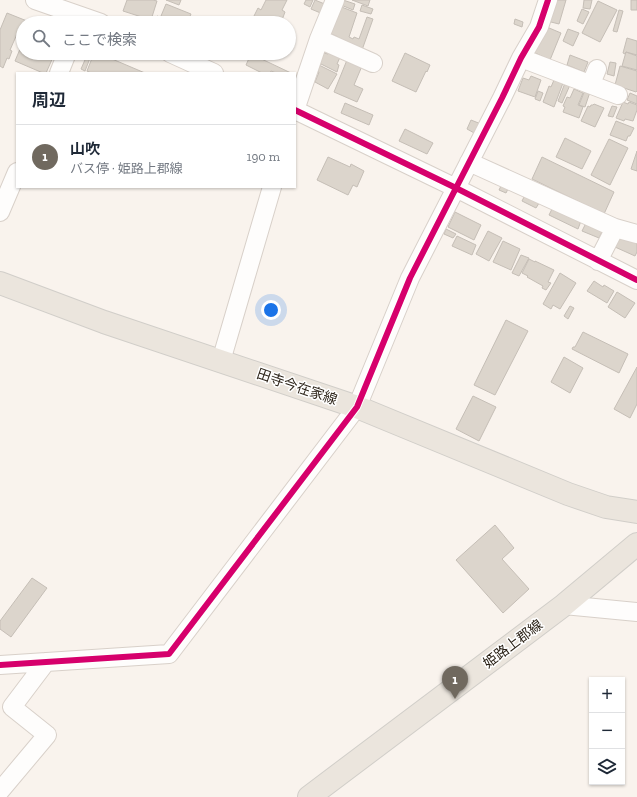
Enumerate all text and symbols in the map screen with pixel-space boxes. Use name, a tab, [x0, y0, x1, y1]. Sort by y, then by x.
search box	[16, 16, 296, 60]
icon: search	[30, 27, 52, 49]
text: ここで検索	[62, 31, 137, 49]
text: 周辺	[32, 90, 66, 110]
text: 山吹	[70, 140, 100, 158]
text: 1	[42, 149, 48, 164]
text: 190 m	[246, 149, 280, 164]
text: バス停 · 姫路上郡線	[70, 161, 183, 176]
your location	[261, 300, 281, 320]
street label: 田寺今在家線	[255, 365, 339, 409]
street label: 姫路上郡線	[480, 616, 546, 672]
pin: 1	[442, 666, 468, 699]
map controls	[589, 677, 625, 785]
button: +	[589, 677, 625, 713]
button: −	[589, 713, 625, 749]
button: layers	[589, 749, 625, 785]

